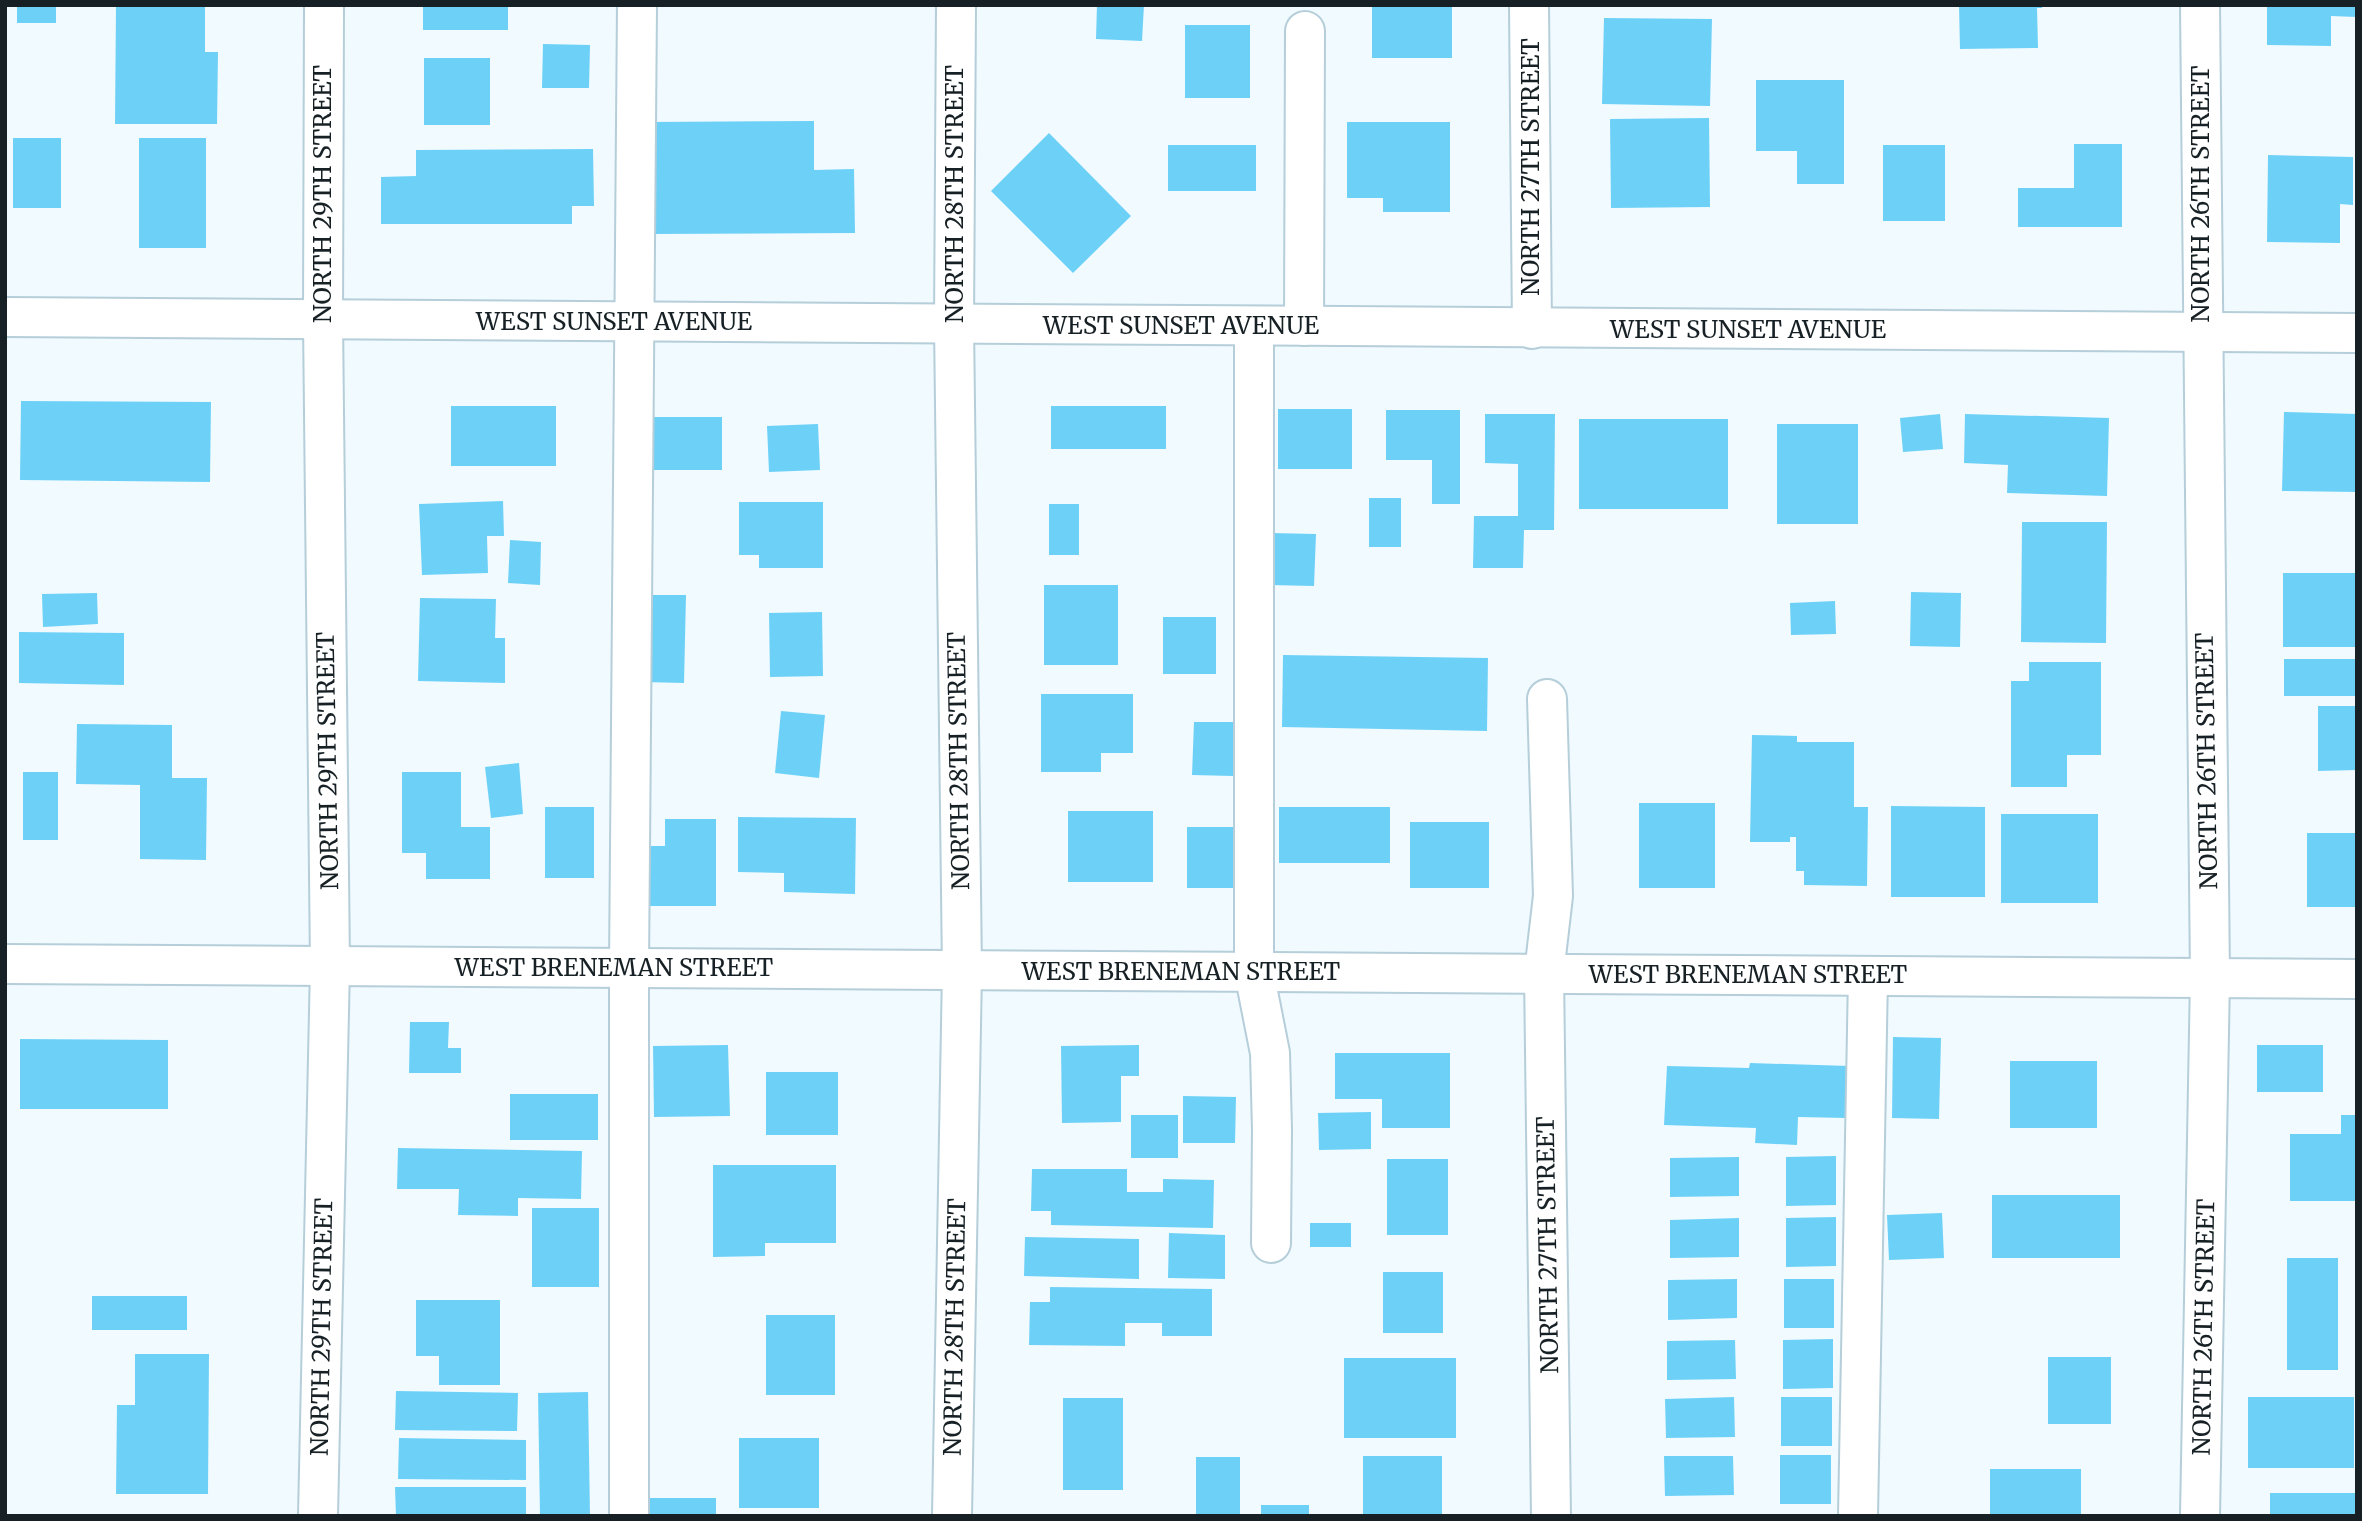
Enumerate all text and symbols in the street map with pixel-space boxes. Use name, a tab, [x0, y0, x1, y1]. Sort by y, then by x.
street label: NORTH 27TH STREET	[1515, 38, 1546, 296]
street label: NORTH 29TH STREET	[307, 65, 338, 323]
street label: NORTH 28TH STREET	[939, 65, 970, 323]
street label: NORTH 26TH STREET	[2185, 65, 2216, 322]
street label: WEST SUNSET AVENUE	[475, 306, 753, 337]
street label: WEST SUNSET AVENUE	[1042, 310, 1320, 341]
street label: WEST SUNSET AVENUE	[1609, 314, 1887, 345]
street label: NORTH 29TH STREET	[310, 631, 345, 890]
street label: NORTH 28TH STREET	[941, 631, 976, 890]
street label: NORTH 26TH STREET	[2189, 632, 2224, 890]
street label: WEST BRENEMAN STREET	[454, 952, 774, 983]
street label: WEST BRENEMAN STREET	[1021, 956, 1341, 987]
street label: WEST BRENEMAN STREET	[1588, 959, 1908, 990]
street label: NORTH 27TH STREET	[1530, 1116, 1565, 1374]
street label: NORTH 29TH STREET	[304, 1197, 339, 1456]
street label: NORTH 28TH STREET	[937, 1197, 972, 1456]
street label: NORTH 26TH STREET	[2186, 1198, 2221, 1456]

